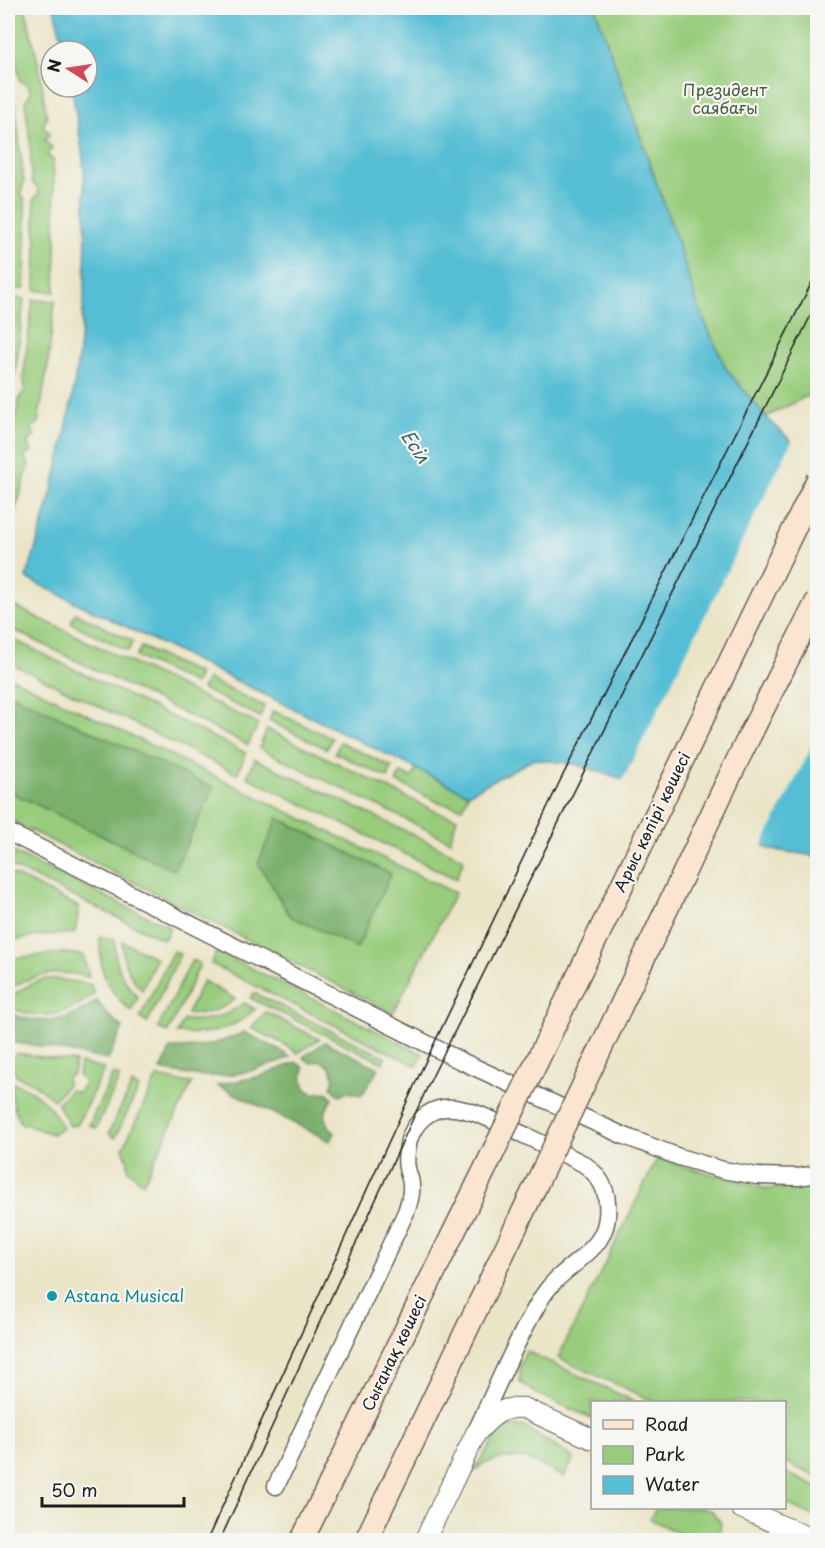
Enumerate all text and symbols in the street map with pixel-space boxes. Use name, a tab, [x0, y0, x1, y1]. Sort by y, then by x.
north arrow	[39, 39, 99, 99]
text: N	[40, 57, 66, 74]
park label: Президент саябағы	[683, 77, 767, 119]
water label: Есіл	[395, 424, 437, 468]
street label: Арыс көпірі көшесі	[607, 747, 695, 896]
place label: Astana Musical	[64, 1283, 184, 1307]
marker: Astana Musical	[45, 1289, 59, 1303]
street label: Сығанақ көшесі	[355, 1291, 432, 1415]
legend	[591, 1401, 786, 1509]
text: Road	[645, 1410, 689, 1437]
text: Park	[645, 1440, 685, 1467]
scale bar	[42, 1470, 184, 1508]
text: Water	[645, 1470, 700, 1497]
text: 50 m	[51, 1476, 98, 1503]

